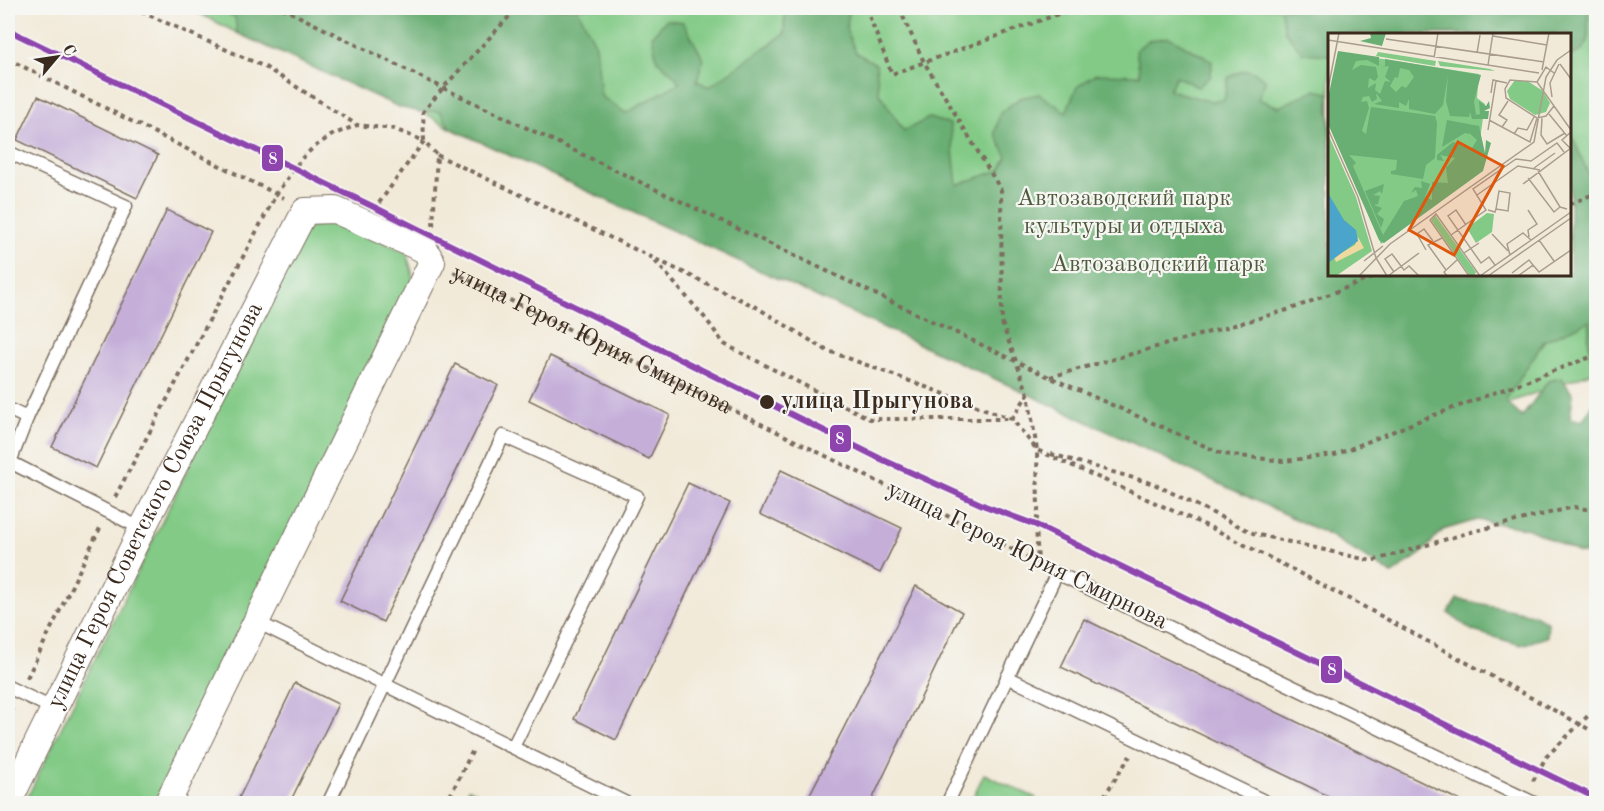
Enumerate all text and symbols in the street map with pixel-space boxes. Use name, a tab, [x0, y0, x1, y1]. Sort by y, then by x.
north arrow	[27, 27, 87, 87]
inset map	[1328, 33, 1571, 276]
text: С	[59, 42, 78, 59]
line badge: 8	[261, 144, 284, 172]
text: 8	[268, 152, 278, 168]
park label: Автозаводский парк культуры и отдыха	[1017, 187, 1231, 239]
park label: Автозаводский парк	[1051, 253, 1265, 277]
street label: улица Героя Юрия Смирнова	[447, 261, 735, 419]
street label: улица Героя Советского Союза Прыгунова	[44, 299, 268, 713]
place label: улица Прыгунова	[781, 390, 973, 414]
marker: улица Прыгунова	[758, 393, 776, 411]
line badge: 8	[829, 424, 852, 453]
text: 8	[835, 432, 845, 448]
street label: улица Героя Юрия Смирнова	[883, 478, 1171, 635]
line badge: 8	[1320, 655, 1343, 684]
text: 8	[1327, 663, 1337, 679]

